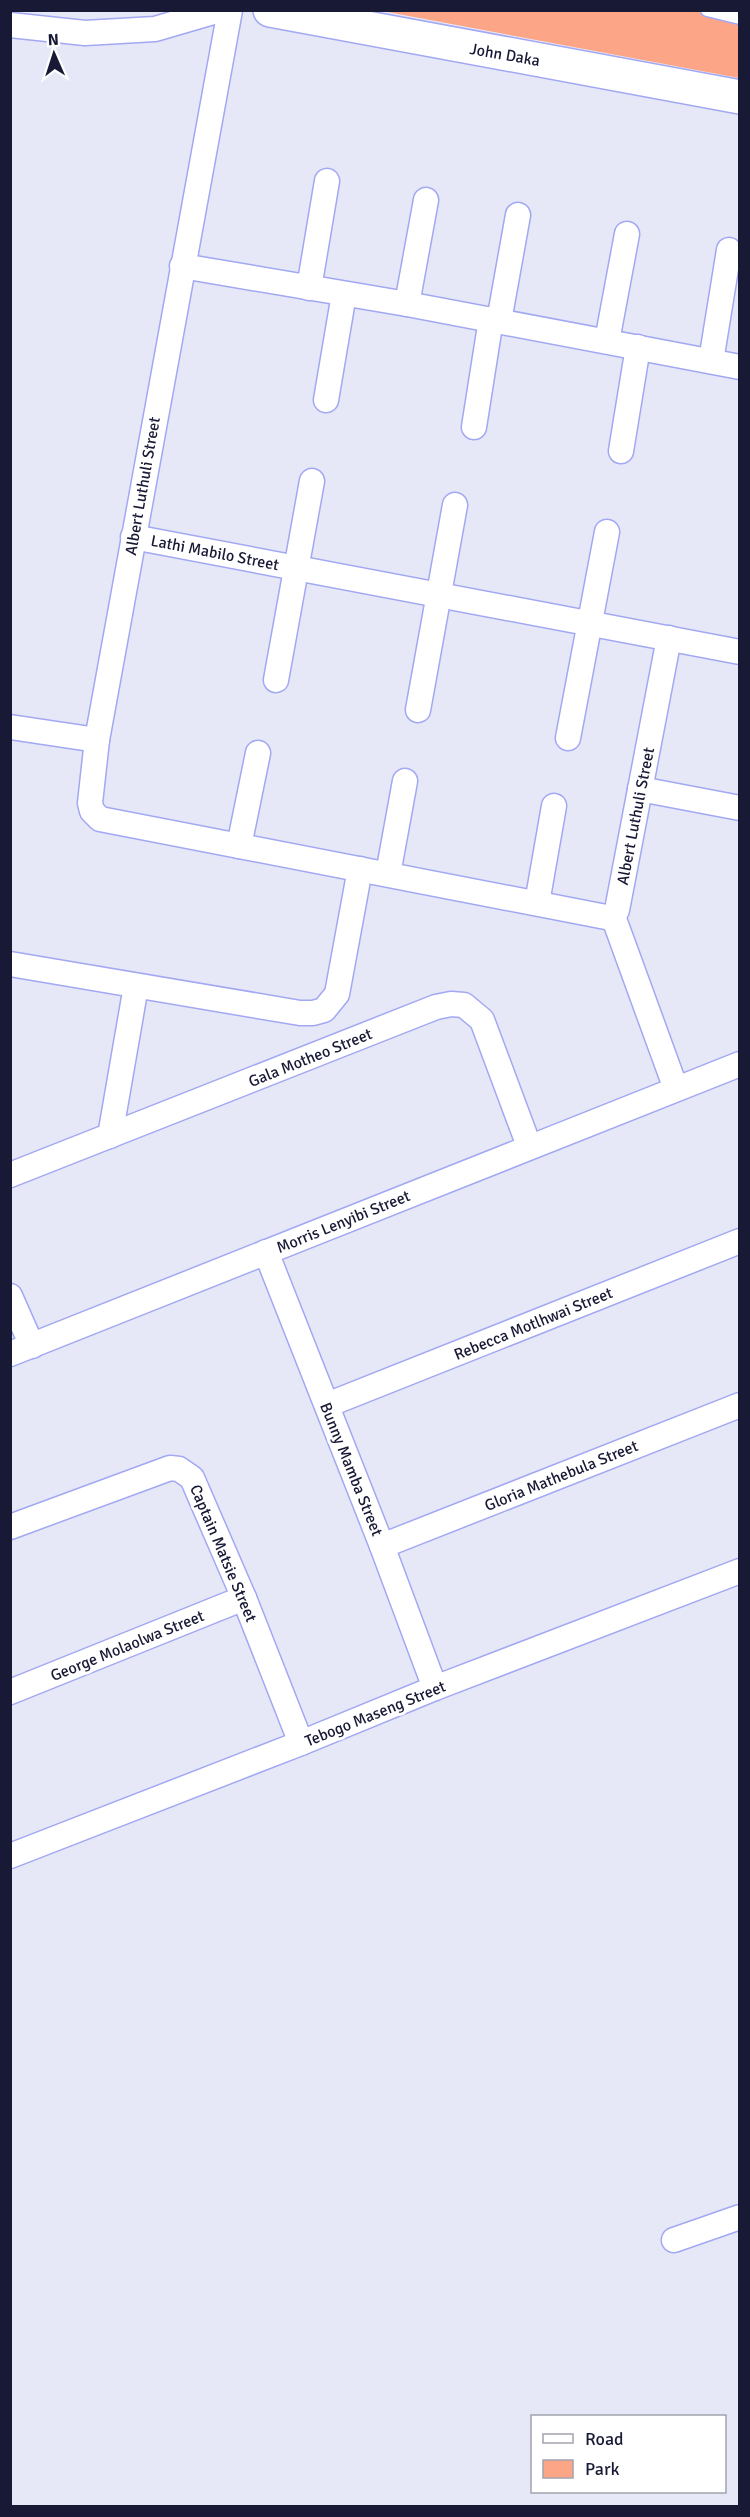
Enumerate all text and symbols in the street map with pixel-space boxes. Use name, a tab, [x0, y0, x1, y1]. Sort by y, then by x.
north arrow	[24, 24, 84, 84]
text: N	[47, 30, 59, 50]
street label: John Daka	[468, 39, 541, 71]
street label: Albert Luthuli Street	[121, 415, 165, 557]
street label: Lathi Mabilo Street	[149, 531, 281, 575]
street label: Albert Luthuli Street	[613, 745, 659, 887]
street label: Gala Motheo Street	[246, 1024, 376, 1092]
street label: Morris Lenyibi Street	[274, 1186, 414, 1258]
street label: Rebecca Motlhwai Street	[451, 1283, 616, 1365]
street label: Bunny Mamba Street	[315, 1400, 387, 1539]
street label: Gloria Mathebula Street	[482, 1436, 641, 1516]
street label: Captain Matsie Street	[185, 1482, 261, 1626]
street label: George Molaolwa Street	[48, 1606, 207, 1686]
street label: Tebogo Maseng Street	[302, 1676, 449, 1751]
legend	[531, 2415, 726, 2493]
text: Road	[585, 2428, 624, 2450]
text: Park	[585, 2458, 620, 2480]

